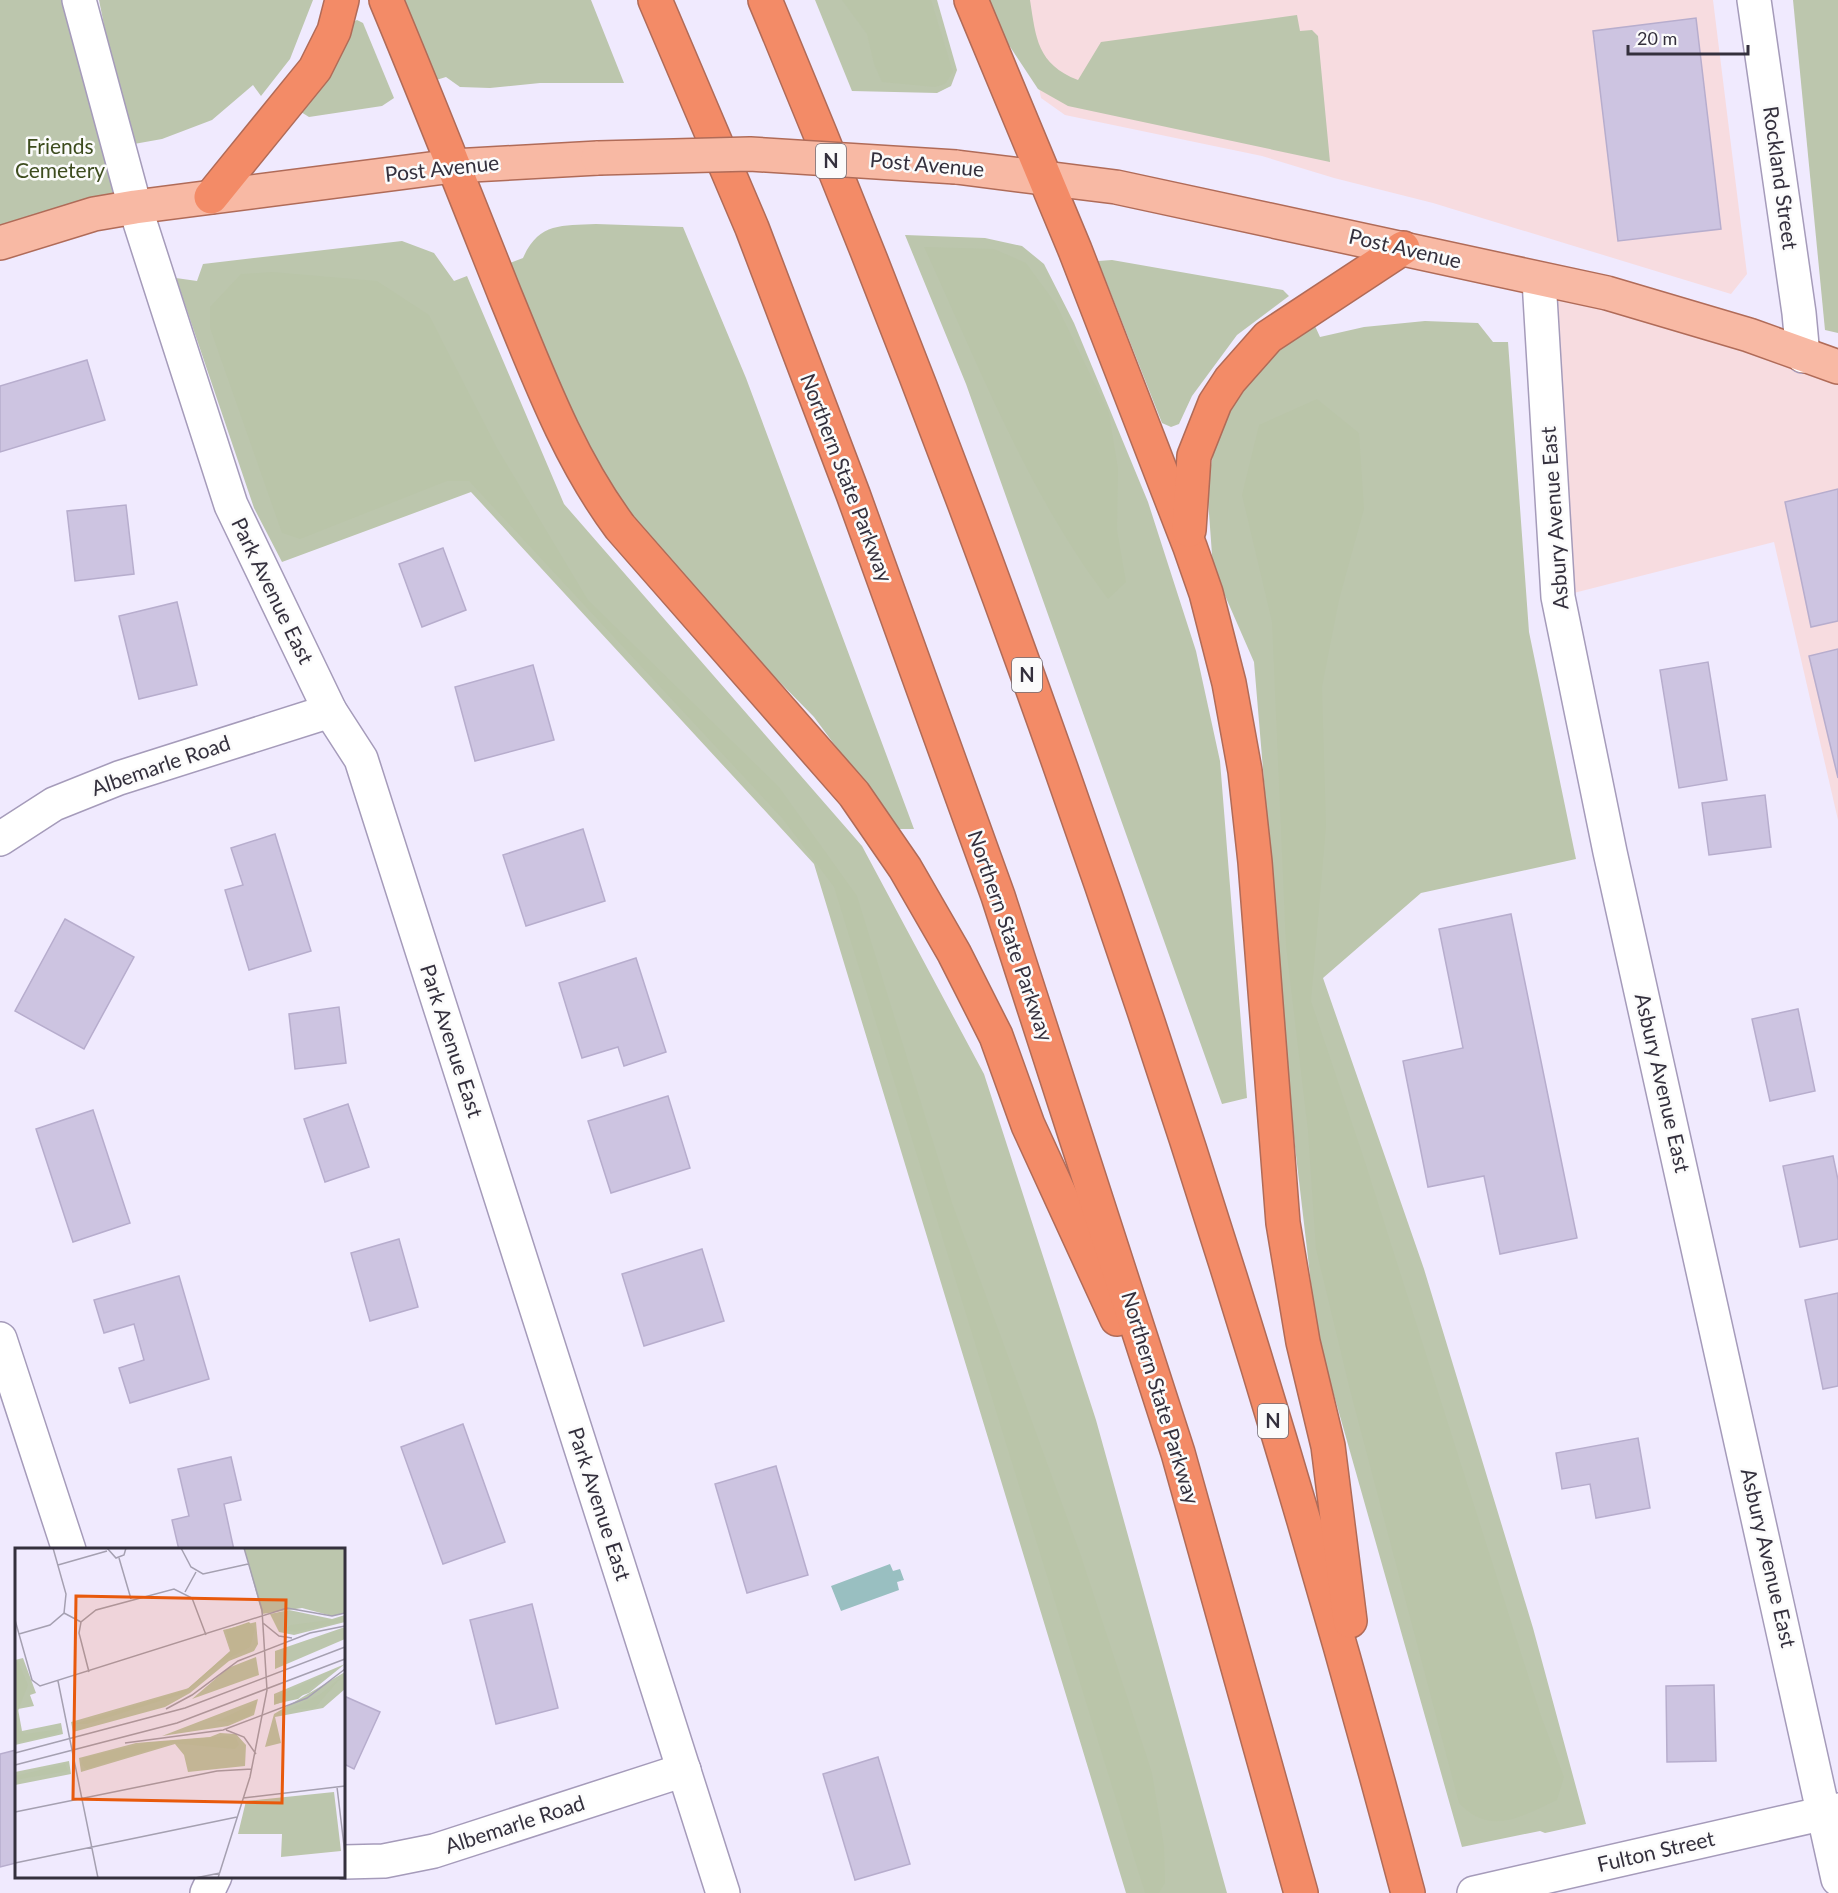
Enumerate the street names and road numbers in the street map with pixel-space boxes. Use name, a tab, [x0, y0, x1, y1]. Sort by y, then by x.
street label: Rockland Street	[1759, 104, 1804, 252]
road number: N	[816, 144, 846, 178]
street label: Post Avenue	[869, 146, 985, 181]
street label: Post Avenue	[383, 149, 500, 186]
street label: Post Avenue	[1347, 222, 1464, 273]
street label: Northern State Parkway	[796, 370, 899, 585]
street label: Asbury Avenue East	[1535, 425, 1572, 610]
street label: Park Avenue East	[227, 513, 320, 668]
road number: N	[1012, 658, 1042, 692]
street label: Albemarle Road	[88, 729, 233, 800]
street label: Northern State Parkway	[964, 827, 1059, 1044]
street label: Park Avenue East	[416, 961, 489, 1121]
street label: Asbury Avenue East	[1631, 991, 1696, 1175]
street label: Northern State Parkway	[1117, 1288, 1206, 1507]
road number: N	[1258, 1404, 1288, 1438]
street label: Park Avenue East	[564, 1424, 637, 1584]
street label: Asbury Avenue East	[1737, 1466, 1802, 1650]
street label: Albemarle Road	[442, 1789, 588, 1858]
street label: Fulton Street	[1595, 1825, 1717, 1876]

